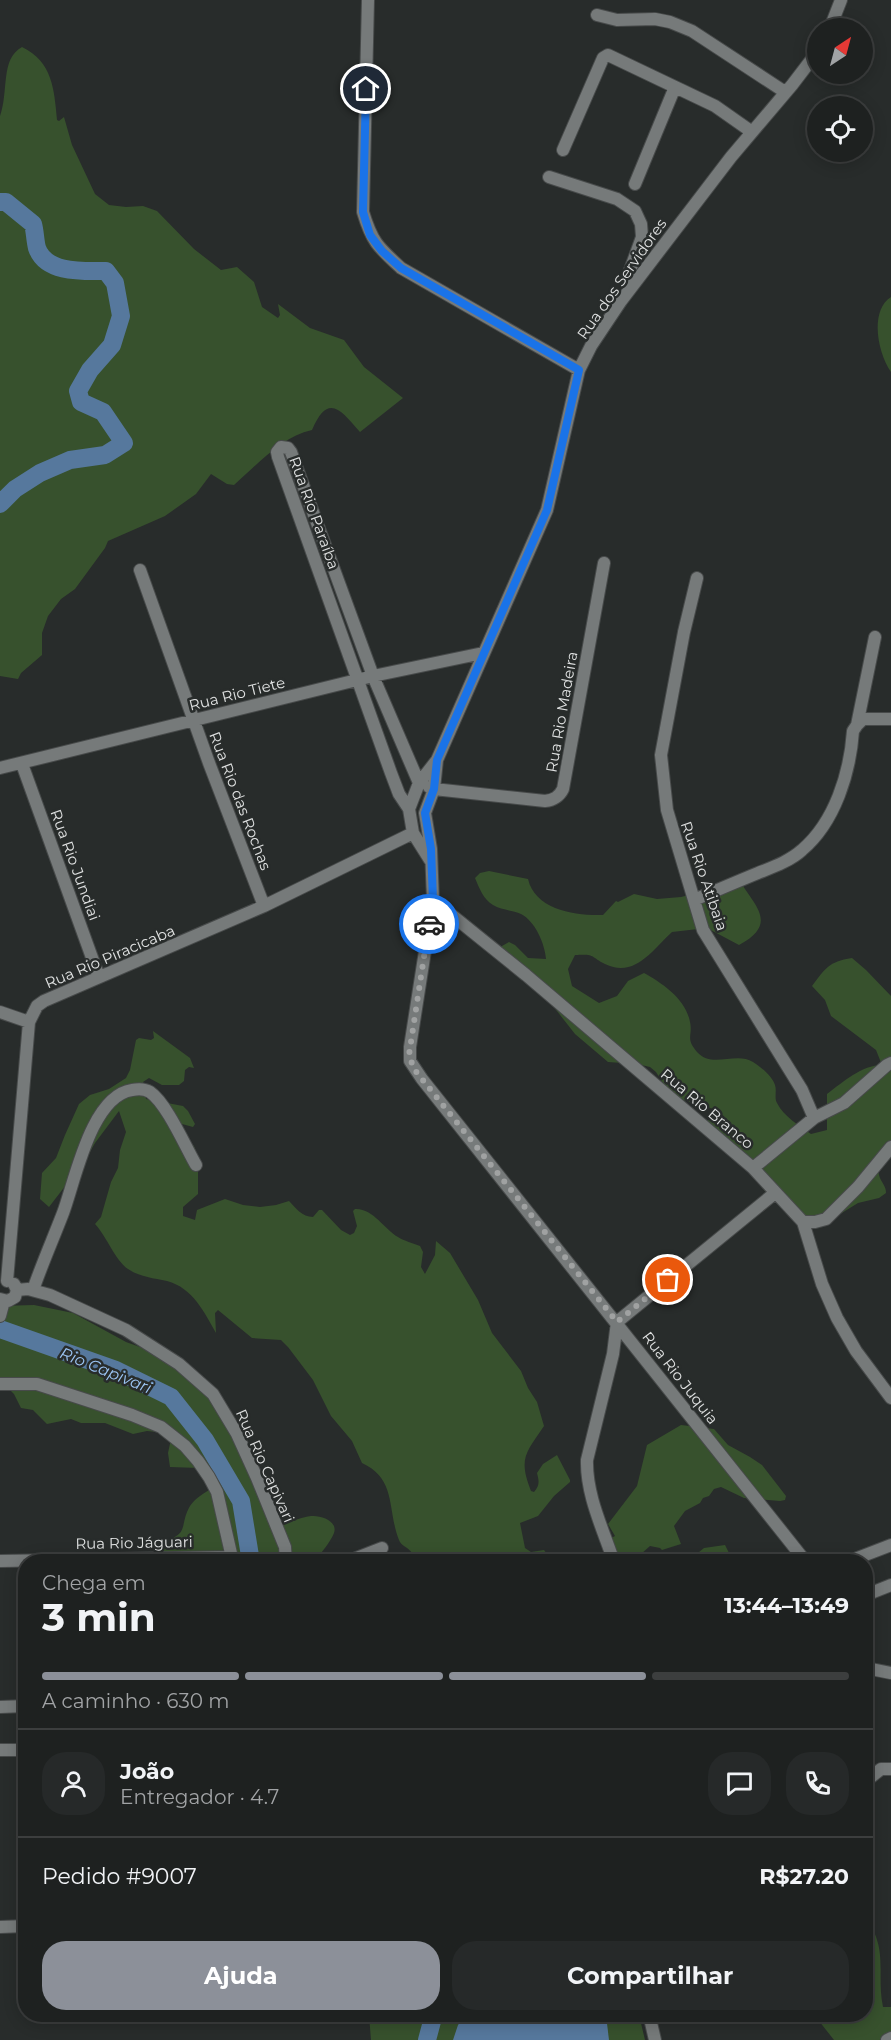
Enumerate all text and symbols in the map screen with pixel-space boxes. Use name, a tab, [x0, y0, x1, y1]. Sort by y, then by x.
north arrow	[807, 18, 873, 84]
map controls	[807, 18, 873, 162]
pin	[340, 63, 391, 114]
icon: home	[349, 72, 382, 105]
button: locate	[807, 96, 873, 162]
street label: Rua dos Servidores	[573, 215, 670, 343]
street label: Rua Rio Paraíba	[285, 454, 344, 572]
street label: Rua Rio Madeira	[542, 650, 582, 774]
street label: Rua Rio Tiete	[187, 672, 287, 715]
street label: Rua Rio das Rochas	[205, 729, 276, 873]
street label: Rua Rio Jundiai	[47, 807, 104, 923]
street label: Rua Rio Atibaia	[677, 819, 732, 933]
courier	[399, 894, 459, 954]
icon: car	[413, 908, 446, 941]
street label: Rua Rio Piracicaba	[42, 921, 178, 993]
street label: Rua Rio Branco	[657, 1064, 758, 1153]
pin	[642, 1254, 693, 1305]
icon: bag	[651, 1263, 684, 1296]
street label: Rua Rio Juquia	[638, 1327, 723, 1428]
water label: Rio Capivari	[57, 1343, 155, 1398]
street label: Rua Rio Capivari	[232, 1406, 299, 1525]
street label: Rua Rio Jáguari	[75, 1532, 193, 1553]
text: Chega em	[42, 1571, 146, 1595]
text: 13:44–13:49	[724, 1592, 849, 1619]
text: 3 min	[42, 1593, 156, 1641]
text: A caminho · 630 m	[42, 1689, 230, 1713]
button: person	[42, 1752, 105, 1815]
button: chat	[708, 1752, 771, 1815]
button: phone	[786, 1752, 849, 1815]
text: João	[120, 1758, 174, 1785]
text: Entregador · 4.7	[120, 1785, 279, 1809]
text: Pedido #9007	[42, 1863, 197, 1890]
text: R$27.20	[759, 1863, 849, 1890]
button: Ajuda	[42, 1941, 440, 2010]
button: Compartilhar	[452, 1941, 849, 2010]

